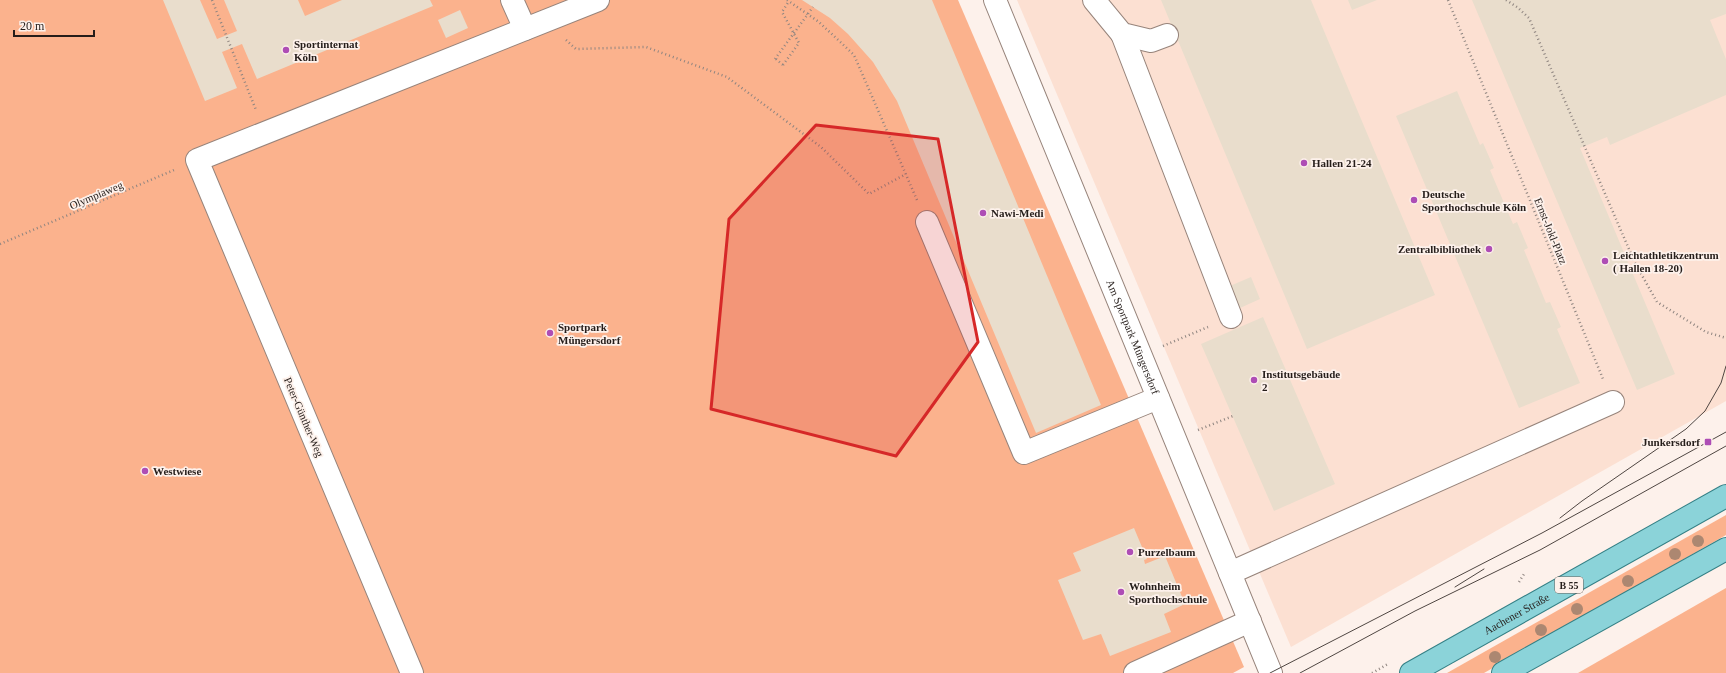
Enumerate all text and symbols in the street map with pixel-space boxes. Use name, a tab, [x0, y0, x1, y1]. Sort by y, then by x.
scale bar	[14, 12, 94, 38]
text: 20 m	[20, 19, 45, 33]
place label: Sportinternat Köln	[294, 38, 359, 63]
marker: Sportinternat Köln	[281, 45, 291, 55]
place label: Hallen 21-24	[1312, 157, 1372, 169]
marker: Hallen 21-24	[1299, 158, 1309, 168]
street label: Olympiaweg	[68, 178, 125, 212]
place label: Deutsche Sporthochschule Köln	[1422, 188, 1526, 213]
marker: Deutsche Sporthochschule Köln	[1409, 195, 1419, 205]
street label: Ernst-Jokl-Platz	[1532, 196, 1570, 266]
place label: Nawi-Medi	[991, 207, 1044, 219]
marker: Nawi-Medi	[978, 208, 988, 218]
place label: Zentralbibliothek	[1398, 243, 1482, 255]
marker: Zentralbibliothek	[1484, 244, 1494, 254]
place label: Leichtathletikzentrum ( Hallen 18-20)	[1613, 249, 1719, 275]
marker: Leichtathletikzentrum ( Hallen 18-20)	[1600, 256, 1610, 266]
street label: Am Sportpark Müngersdorf	[1104, 278, 1162, 396]
place label: Sportpark Müngersdorf	[558, 321, 621, 346]
marker: Sportpark Müngersdorf	[545, 328, 555, 338]
place label: Institutsgebäude 2	[1262, 368, 1340, 393]
street label: Peter-Günther-Weg	[282, 375, 326, 459]
marker: Institutsgebäude 2	[1249, 375, 1259, 385]
place label: Junkersdorf	[1642, 436, 1700, 448]
marker: Junkersdorf	[1703, 437, 1713, 447]
place label: Westwiese	[153, 465, 201, 477]
marker: Westwiese	[140, 466, 150, 476]
place label: Purzelbaum	[1138, 546, 1195, 558]
marker: Purzelbaum	[1125, 547, 1135, 557]
road number: B 55	[1555, 577, 1583, 593]
place label: Wohnheim Sporthochschule	[1129, 580, 1207, 605]
marker: Wohnheim Sporthochschule	[1116, 587, 1126, 597]
street label: Aachener Straße	[1482, 591, 1551, 637]

